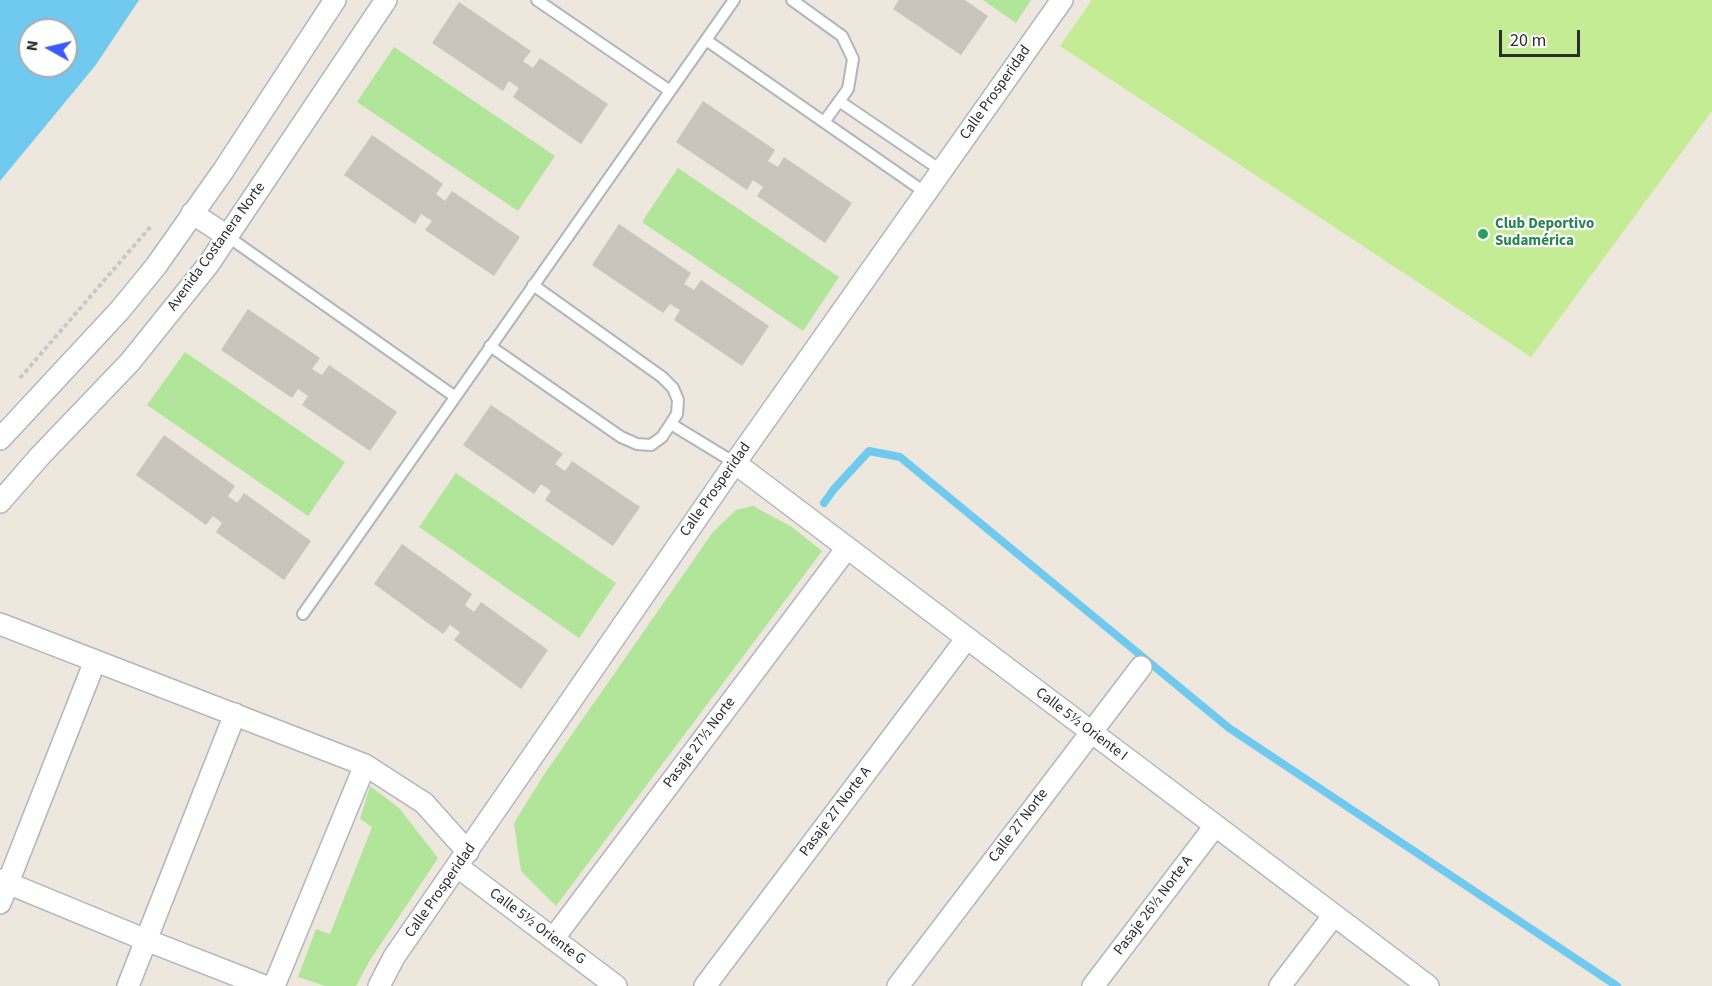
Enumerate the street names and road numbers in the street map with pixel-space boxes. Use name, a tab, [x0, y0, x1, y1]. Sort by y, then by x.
street label: Calle Prosperidad	[957, 42, 1035, 144]
street label: Avenida Costanera Norte	[164, 179, 270, 315]
street label: Calle Prosperidad	[677, 439, 755, 541]
street label: Calle 5½ Oriente I	[1031, 685, 1131, 765]
street label: Pasaje 27½ Norte	[660, 694, 740, 792]
street label: Pasaje 27 Norte A	[796, 764, 876, 860]
street label: Calle 27 Norte	[985, 786, 1053, 866]
street label: Calle Prosperidad	[402, 840, 480, 942]
street label: Pasaje 26½ Norte A	[1111, 853, 1197, 959]
street label: Calle 5½ Oriente G	[485, 885, 589, 969]

